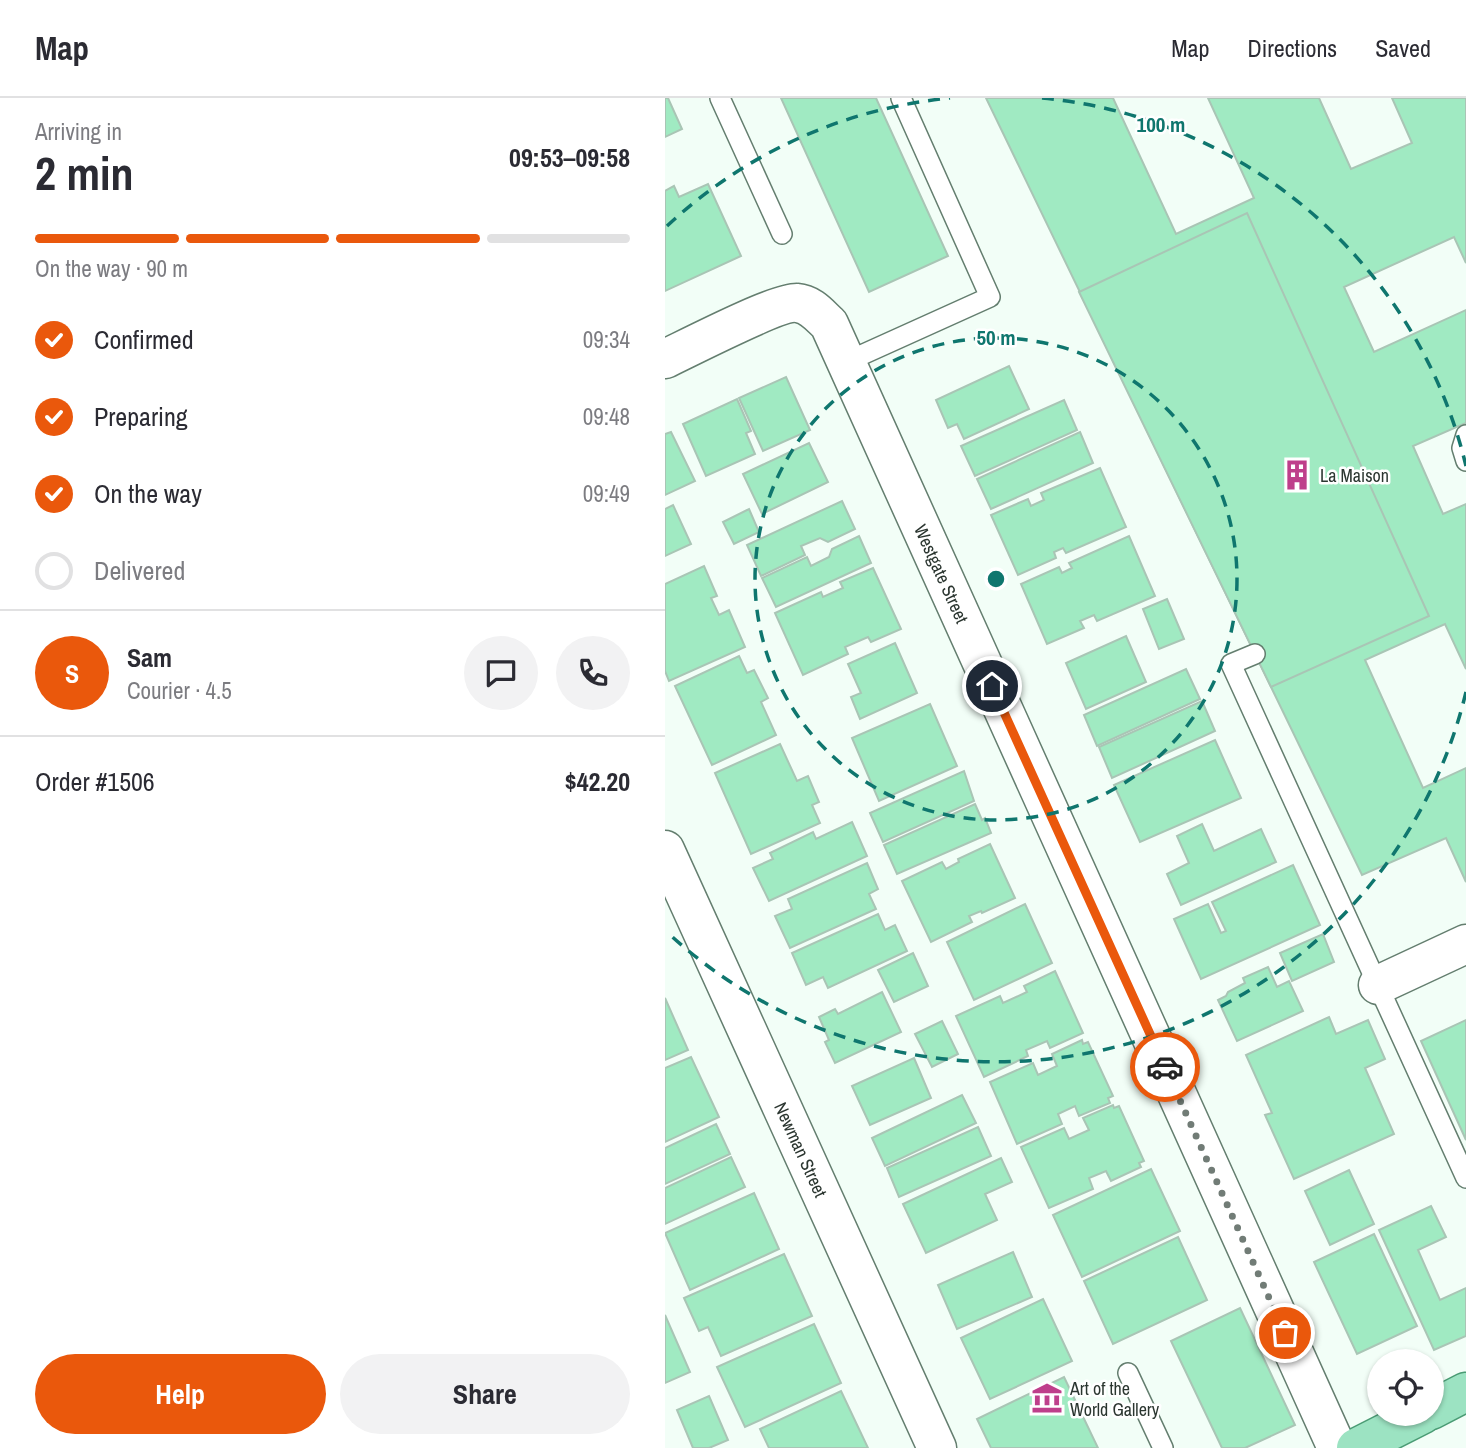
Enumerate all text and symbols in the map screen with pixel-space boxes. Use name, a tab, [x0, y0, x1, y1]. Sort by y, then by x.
text: Map	[35, 26, 89, 70]
text: Map	[1171, 32, 1209, 64]
text: Directions	[1247, 32, 1337, 64]
text: Saved	[1375, 32, 1431, 64]
text: 100 m	[1137, 110, 1185, 139]
text: Arriving in	[35, 116, 122, 147]
text: 09:53–09:58	[509, 140, 630, 175]
text: 2 min	[35, 142, 134, 204]
text: On the way · 90 m	[35, 253, 188, 284]
icon: check	[35, 321, 73, 359]
text: Confirmed	[94, 322, 194, 357]
text: 50 m	[976, 323, 1016, 352]
text: 09:34	[583, 324, 630, 355]
icon: check	[35, 398, 73, 436]
text: Preparing	[94, 399, 188, 434]
text: 09:48	[583, 401, 630, 432]
building icon: La Maison	[1280, 458, 1314, 492]
place label: La Maison	[1320, 463, 1389, 488]
icon: check	[35, 475, 73, 513]
text: On the way	[94, 476, 202, 511]
text: 09:49	[583, 478, 630, 509]
street label: Westgate Street	[909, 520, 975, 627]
text: Delivered	[94, 553, 185, 588]
centre of rings	[984, 567, 1008, 591]
button: chat	[464, 636, 538, 710]
button: phone	[556, 636, 630, 710]
text: Sam	[127, 640, 172, 675]
text: S	[65, 656, 79, 691]
pin	[962, 656, 1022, 716]
icon: home	[973, 667, 1011, 705]
text: Courier · 4.5	[127, 675, 232, 706]
text: Order #1506	[35, 764, 155, 799]
text: $42.20	[565, 764, 630, 799]
courier	[1130, 1032, 1200, 1102]
icon: car	[1146, 1048, 1184, 1086]
street label: Newman Street	[769, 1098, 834, 1201]
pin	[1255, 1303, 1315, 1363]
icon: bag	[1266, 1314, 1304, 1352]
map controls	[1367, 1349, 1444, 1426]
button: locate	[1367, 1349, 1444, 1426]
button: Help	[35, 1354, 326, 1434]
button: Share	[340, 1354, 630, 1434]
place label: Art of the World Gallery	[1069, 1376, 1160, 1422]
museum icon: Art of the World Gallery	[1030, 1381, 1064, 1415]

